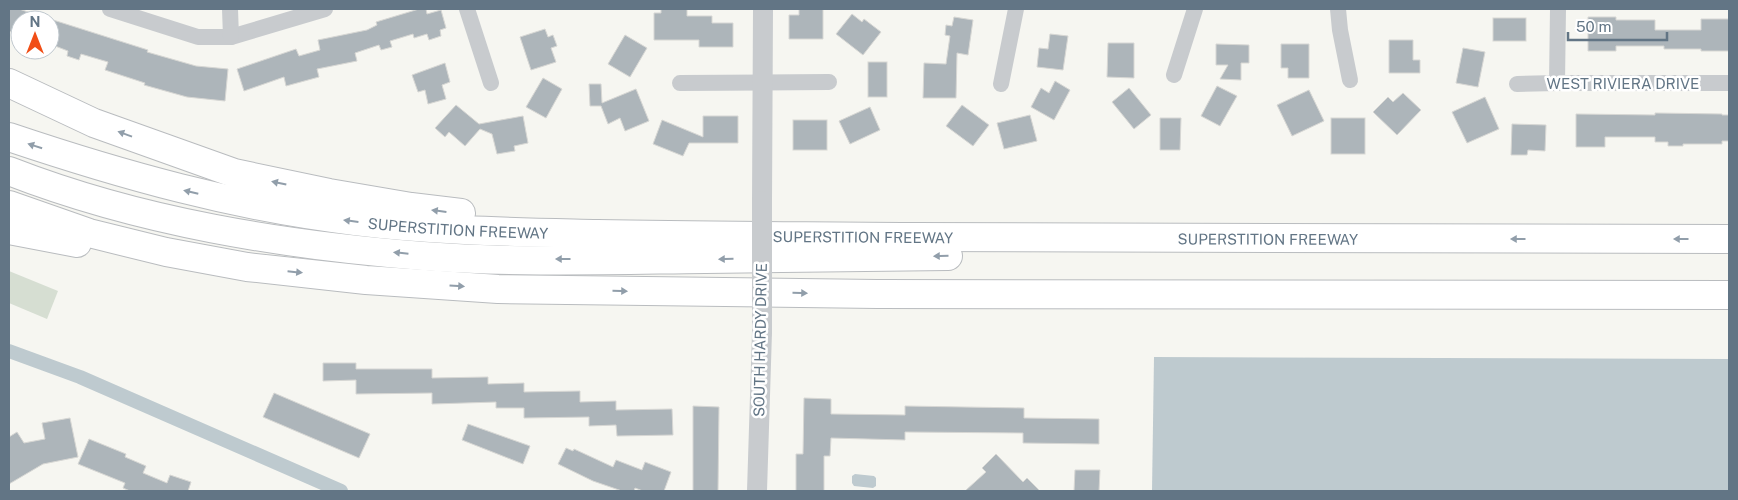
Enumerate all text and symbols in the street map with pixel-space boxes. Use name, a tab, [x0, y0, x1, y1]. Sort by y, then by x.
north arrow	[10, 10, 60, 60]
scale bar	[1568, 10, 1667, 42]
text: N	[30, 14, 40, 30]
text: 50 m	[1576, 18, 1611, 35]
street label: WEST RIVIERA DRIVE	[1547, 75, 1699, 92]
one-way arrow	[117, 130, 132, 137]
one-way arrow	[28, 142, 43, 149]
one-way arrow	[272, 179, 287, 187]
one-way arrow	[184, 188, 199, 196]
one-way arrow	[431, 207, 447, 215]
street label: SUPERSTITION FREEWAY	[367, 214, 548, 241]
one-way arrow	[343, 217, 359, 225]
street label: SUPERSTITION FREEWAY	[773, 228, 953, 246]
street label: SUPERSTITION FREEWAY	[1178, 230, 1358, 247]
one-way arrow	[1510, 235, 1526, 243]
one-way arrow	[1672, 235, 1688, 243]
one-way arrow	[393, 249, 409, 257]
one-way arrow	[933, 252, 949, 260]
one-way arrow	[555, 255, 571, 263]
one-way arrow	[718, 255, 734, 263]
street label: SOUTH HARDY DRIVE	[750, 263, 770, 417]
one-way arrow	[288, 268, 304, 276]
one-way arrow	[450, 283, 466, 291]
one-way arrow	[612, 287, 628, 295]
one-way arrow	[792, 289, 808, 297]

